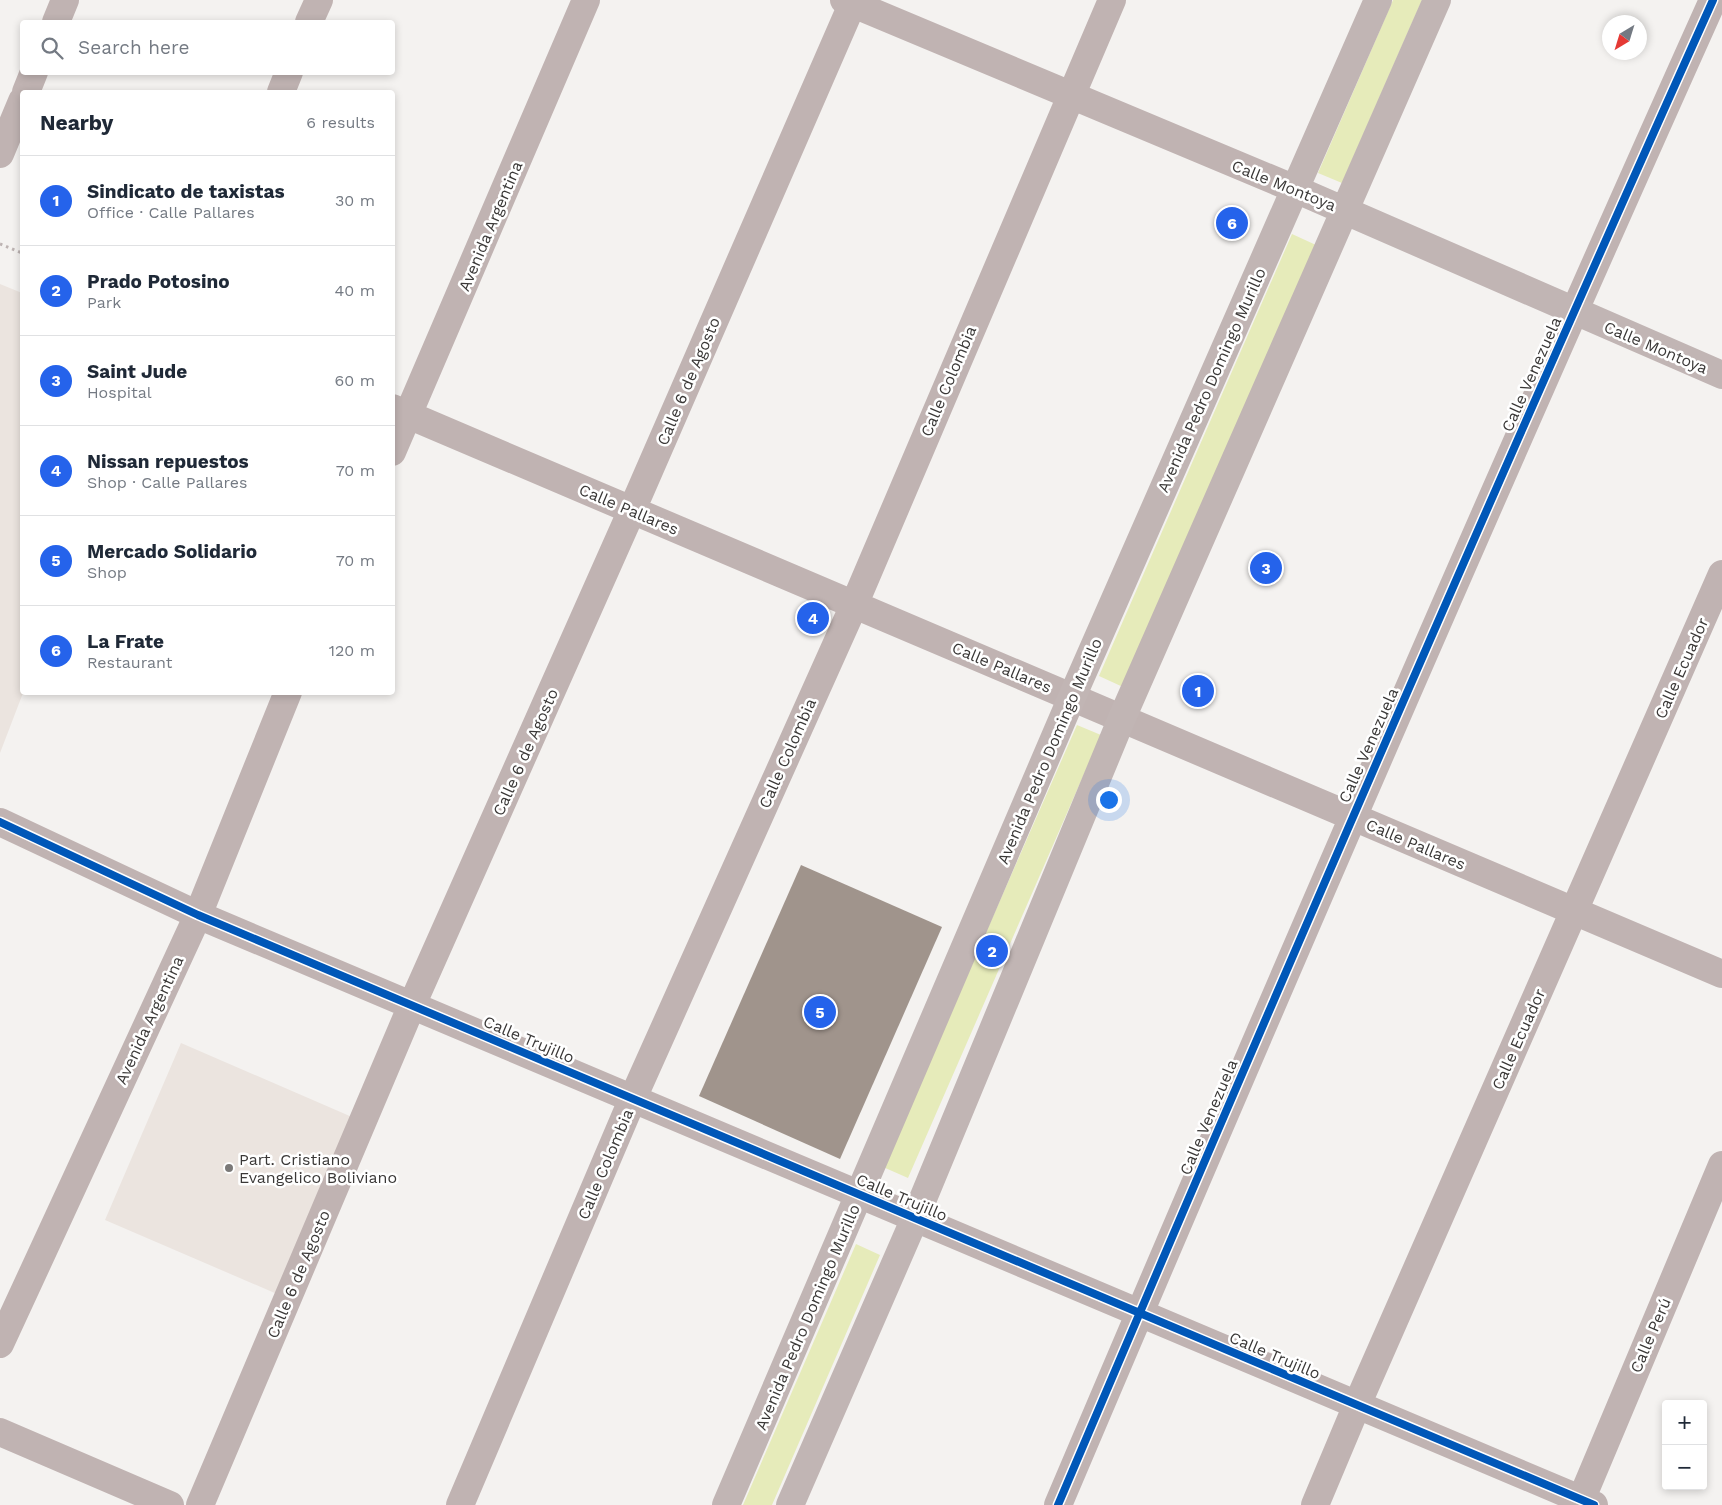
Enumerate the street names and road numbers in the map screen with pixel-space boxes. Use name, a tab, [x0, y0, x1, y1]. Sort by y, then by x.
street label: Calle Montoya	[1229, 156, 1339, 215]
street label: Avenida Argentina	[454, 158, 526, 294]
street label: Avenida Pedro Domingo Murillo	[1153, 265, 1270, 495]
street label: Calle 6 de Agosto	[653, 314, 724, 448]
street label: Calle Venezuela	[1498, 314, 1565, 435]
street label: Calle Montoya	[1601, 317, 1710, 378]
street label: Calle Colombia	[917, 323, 980, 439]
street label: Calle Pallares	[576, 480, 681, 539]
street label: Calle Ecuador	[1651, 614, 1712, 722]
street label: Avenida Pedro Domingo Murillo	[993, 635, 1106, 867]
street label: Calle Pallares	[949, 638, 1054, 697]
street label: Calle Venezuela	[1335, 685, 1402, 806]
street label: Calle 6 de Agosto	[489, 686, 562, 819]
street label: Calle Colombia	[755, 695, 820, 811]
street label: Calle Pallares	[1363, 815, 1468, 874]
street label: Avenida Argentina	[111, 953, 188, 1087]
street label: Calle Ecuador	[1488, 985, 1549, 1093]
street label: Calle Trujillo	[480, 1012, 577, 1067]
street label: Calle Venezuela	[1176, 1057, 1241, 1178]
street label: Calle Colombia	[574, 1106, 637, 1222]
street label: Calle Trujillo	[853, 1170, 950, 1225]
street label: Avenida Pedro Domingo Murillo	[751, 1201, 864, 1433]
street label: Calle 6 de Agosto	[263, 1207, 334, 1341]
street label: Calle Perú	[1626, 1295, 1675, 1376]
street label: Calle Trujillo	[1226, 1328, 1323, 1383]

